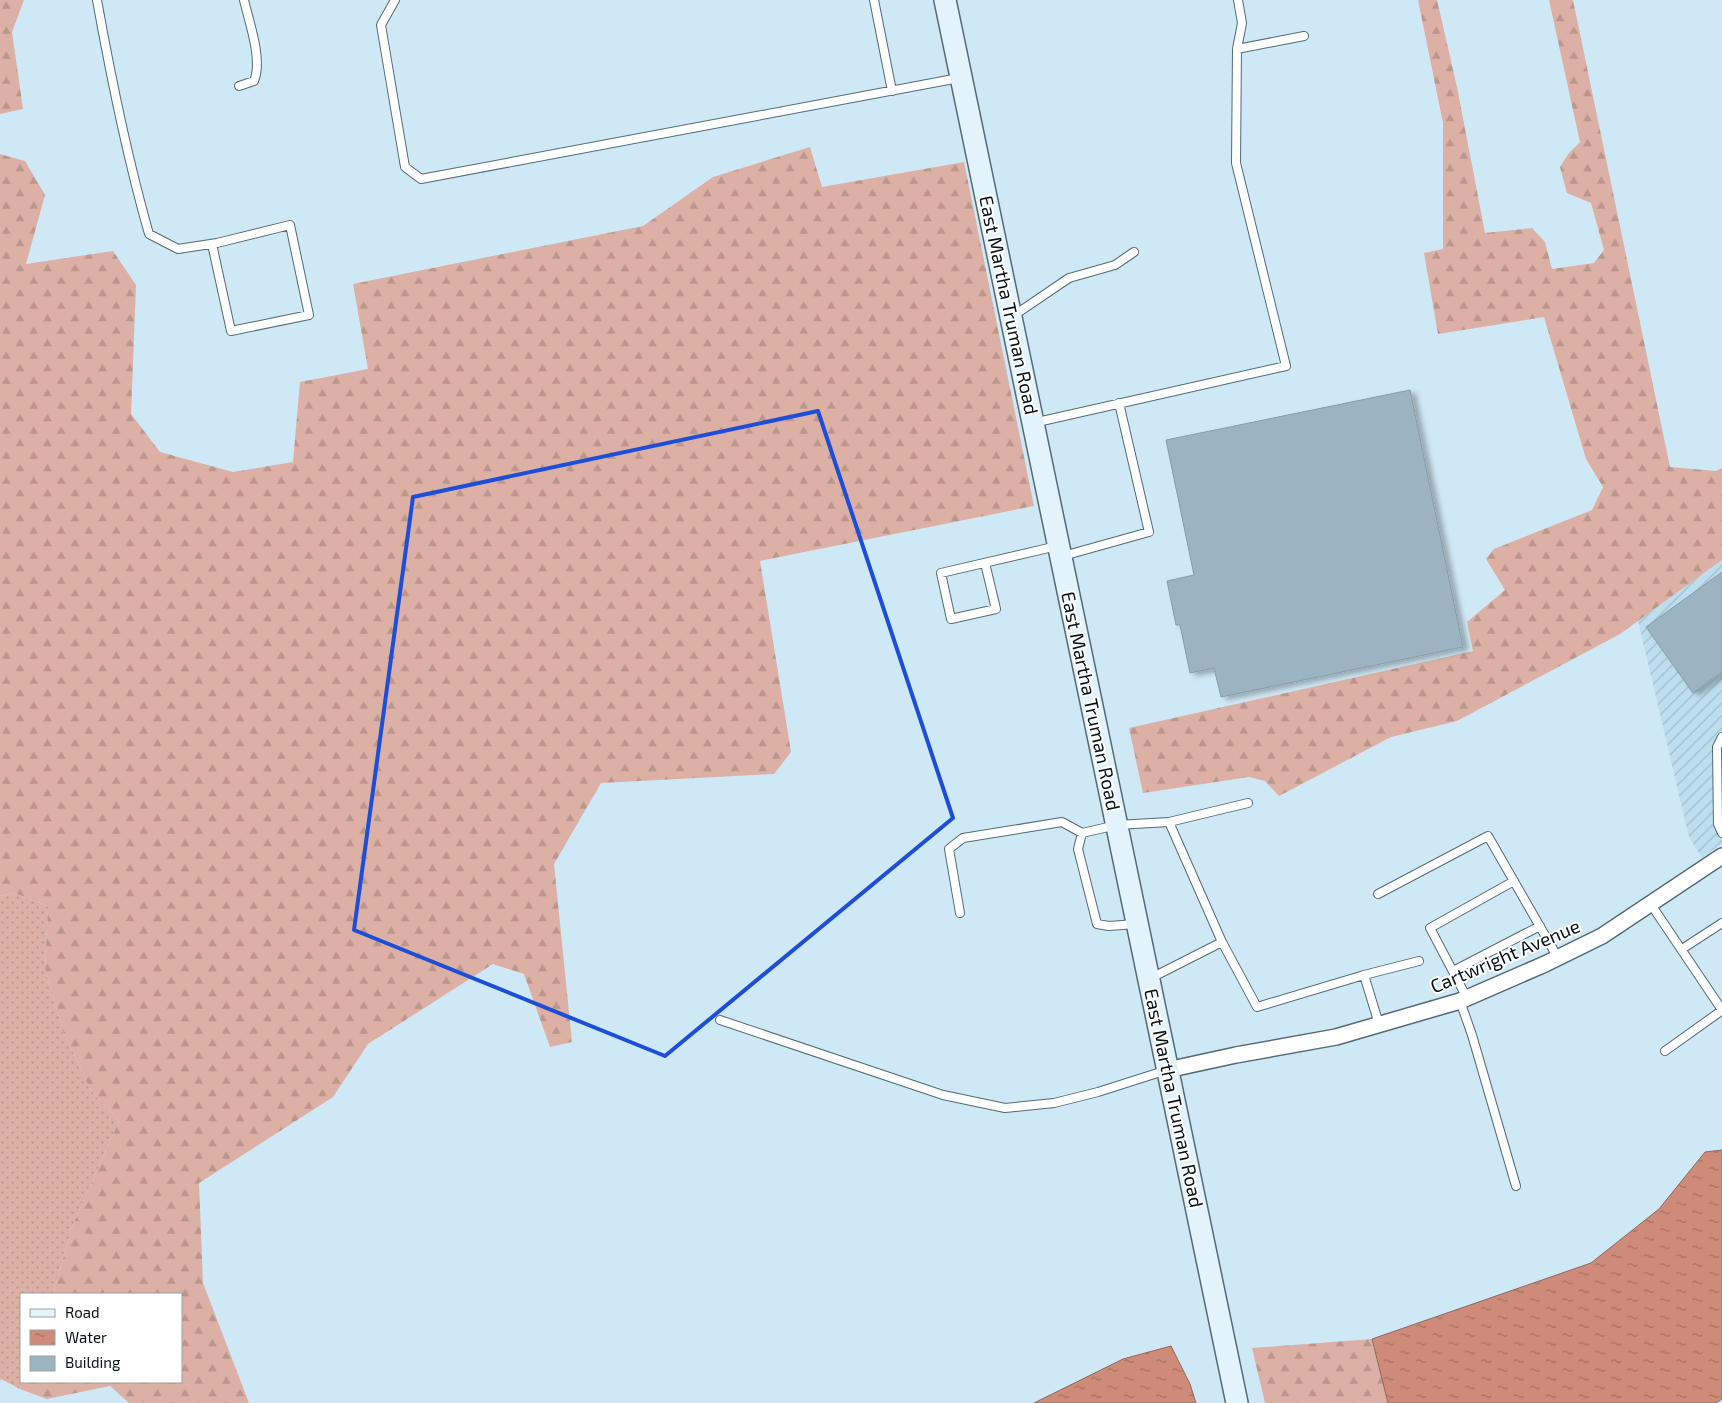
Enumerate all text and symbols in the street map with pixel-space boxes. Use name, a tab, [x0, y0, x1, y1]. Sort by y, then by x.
street label: East Martha Truman Road	[975, 193, 1044, 416]
street label: East Martha Truman Road	[1057, 589, 1126, 812]
street label: Cartwright Avenue	[1426, 914, 1583, 997]
street label: East Martha Truman Road	[1140, 986, 1209, 1209]
legend	[20, 1293, 182, 1383]
text: Road	[65, 1303, 100, 1321]
text: Water	[65, 1328, 107, 1346]
text: Building	[65, 1353, 121, 1371]

